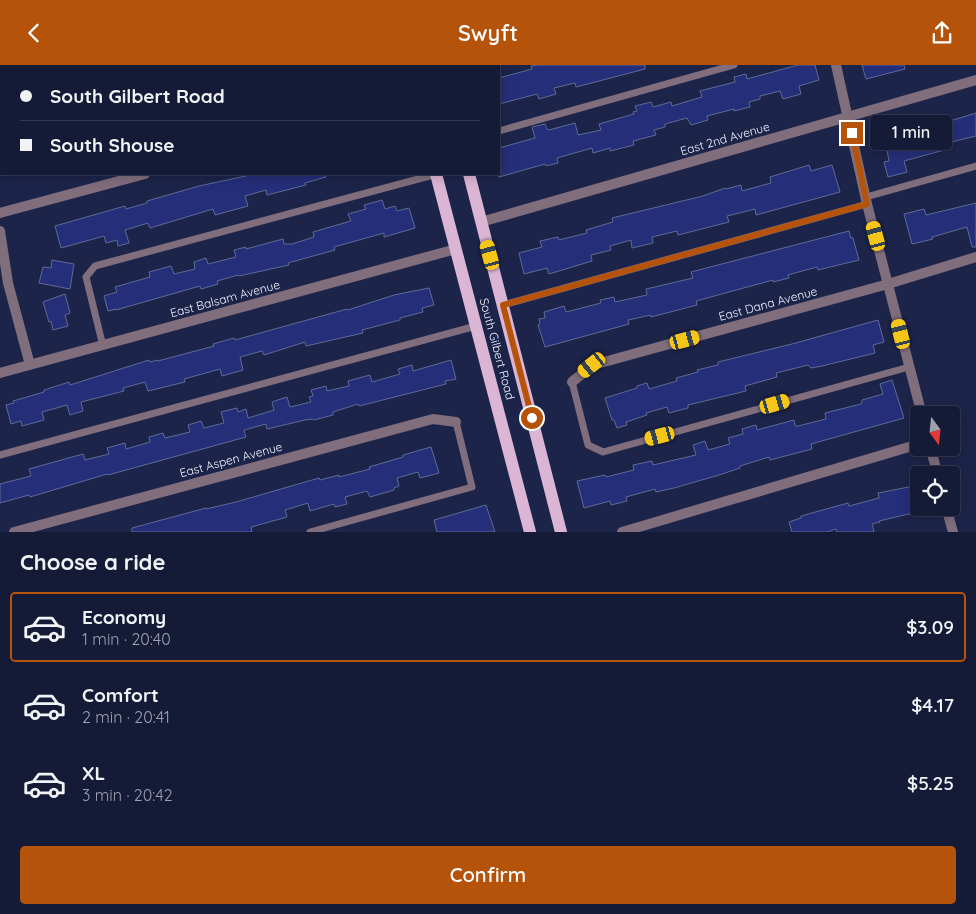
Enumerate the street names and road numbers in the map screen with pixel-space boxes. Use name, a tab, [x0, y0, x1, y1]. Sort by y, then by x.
street label: East 2nd Avenue	[678, 119, 771, 158]
street label: East Balsam Avenue	[168, 277, 282, 320]
street label: East Dana Avenue	[717, 283, 819, 324]
street label: South Gilbert Road	[477, 296, 518, 401]
street label: East Aspen Avenue	[178, 439, 284, 480]

